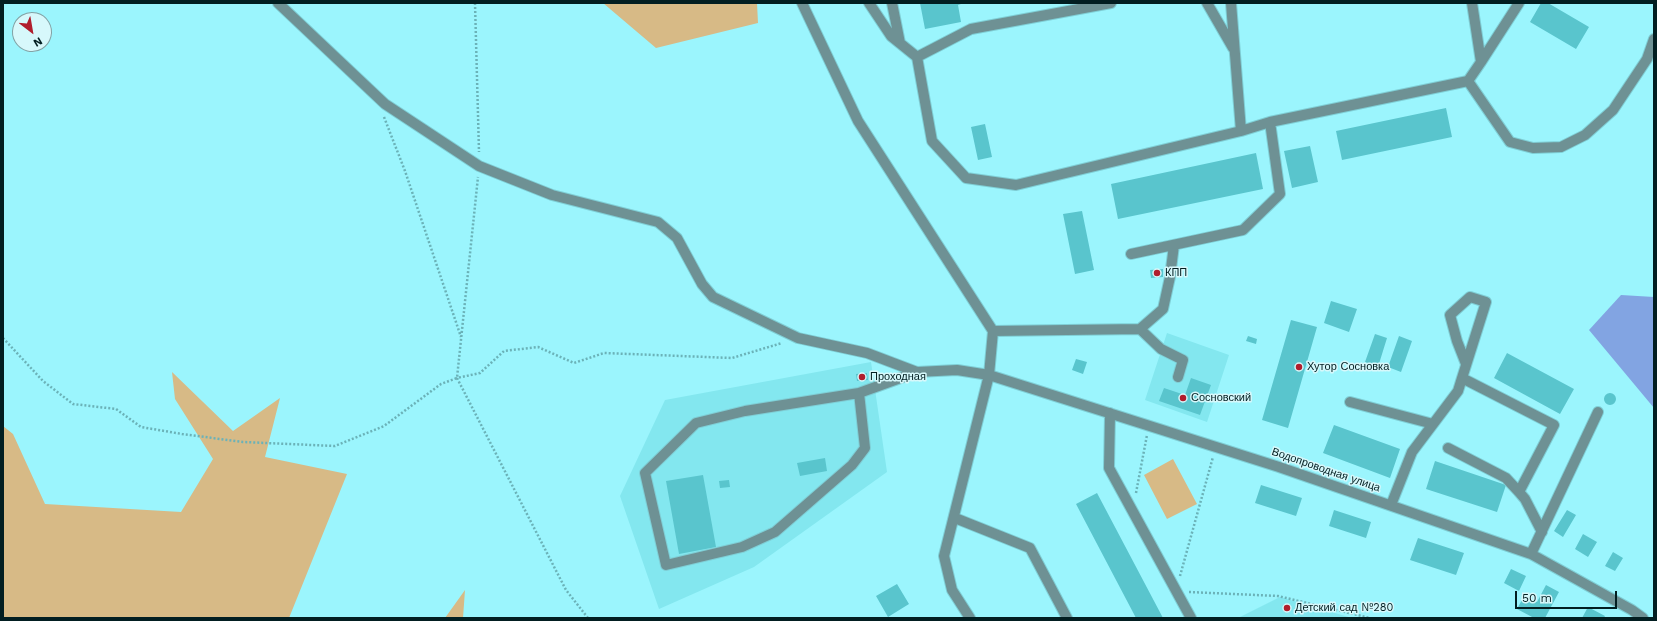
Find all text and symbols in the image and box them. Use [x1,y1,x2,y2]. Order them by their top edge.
north arrow [12,12,52,52]
text: N [31,34,45,50]
place label: КПП [1165,266,1187,280]
marker: КПП [1152,268,1162,278]
place label: Хутор Сосновка [1307,360,1389,374]
marker: Хутор Сосновка [1294,362,1304,372]
place label: Проходная [870,370,926,384]
marker: Проходная [857,372,867,382]
place label: Сосновский [1191,391,1251,405]
marker: Сосновский [1178,393,1188,403]
street label: Водопроводная улица [1270,445,1382,495]
scale bar [1517,583,1619,609]
text: 50 m [1522,591,1552,605]
place label: Детский сад №280 [1295,601,1393,615]
marker: Детский сад №280 [1282,603,1292,613]

